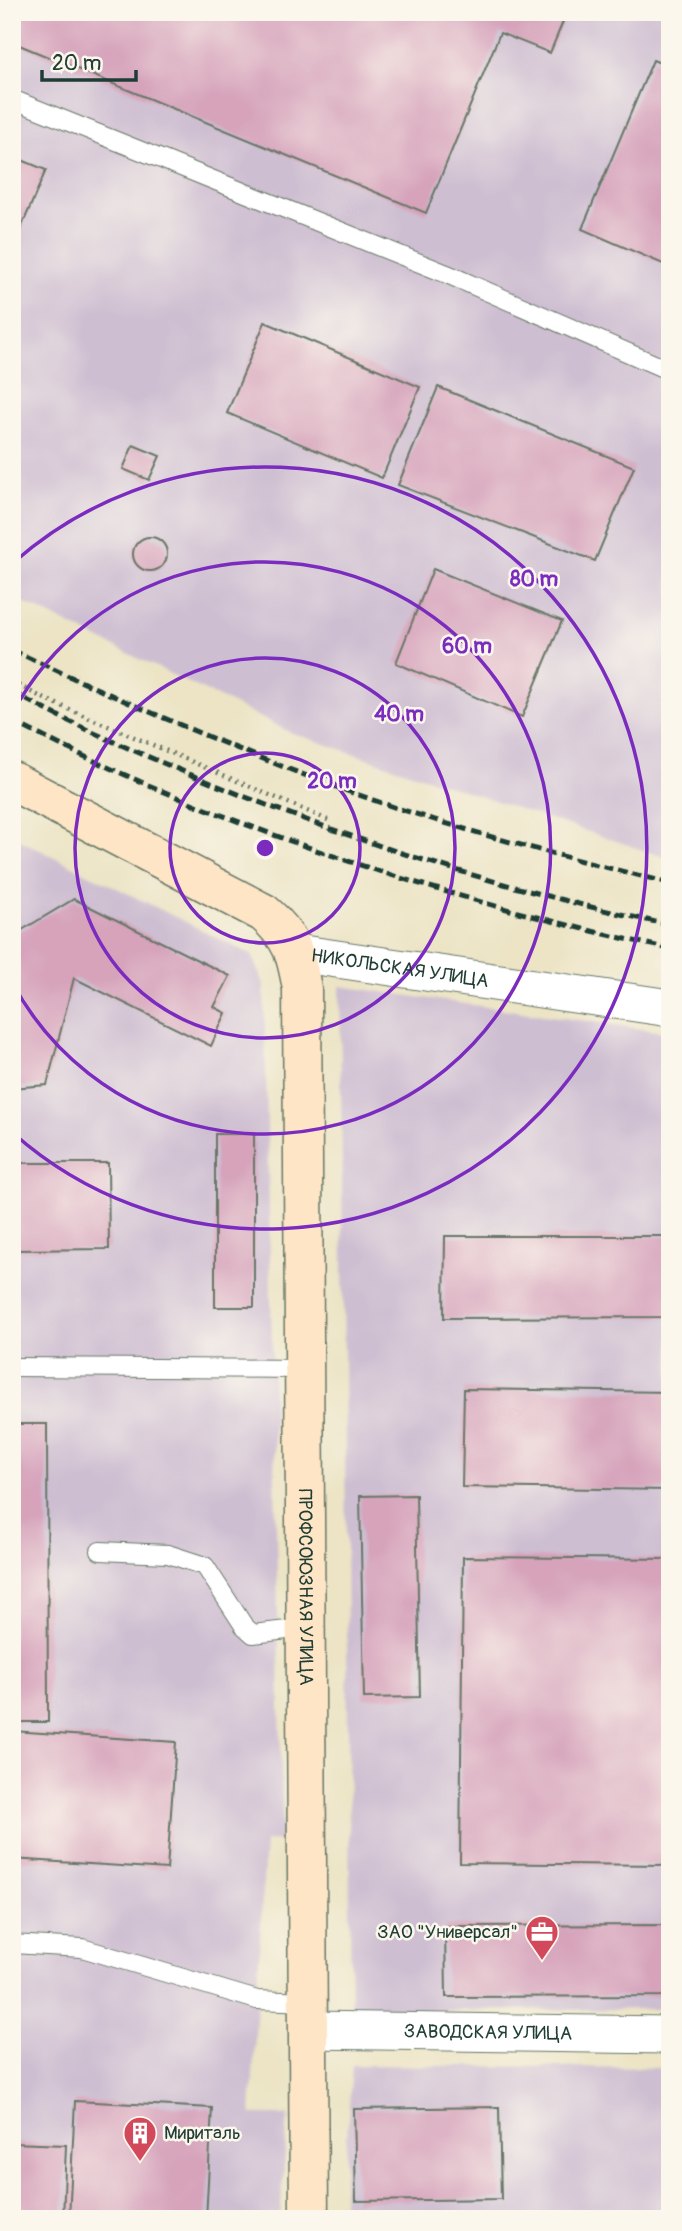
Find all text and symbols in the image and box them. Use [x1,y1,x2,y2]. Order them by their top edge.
scale bar [42,38,136,82]
text: 20 m [52,50,101,77]
text: 80 m [510,566,558,593]
text: 60 m [442,633,492,660]
text: 40 m [374,701,424,728]
text: 20 m [307,768,357,795]
centre of rings [253,836,277,860]
street label: НИКОЛЬСКАЯ УЛИЦА [309,943,490,993]
street label: ПРОФСОЮЗНАЯ УЛИЦА [293,1489,318,1686]
office icon: ЗАО "Универсал" [523,1913,561,1962]
place label: ЗАО "Универсал" [377,1920,518,1944]
street label: ЗАВОДСКАЯ УЛИЦА [404,2019,572,2046]
building icon: Мириталь [121,2114,159,2163]
place label: Мириталь [164,2121,241,2145]

